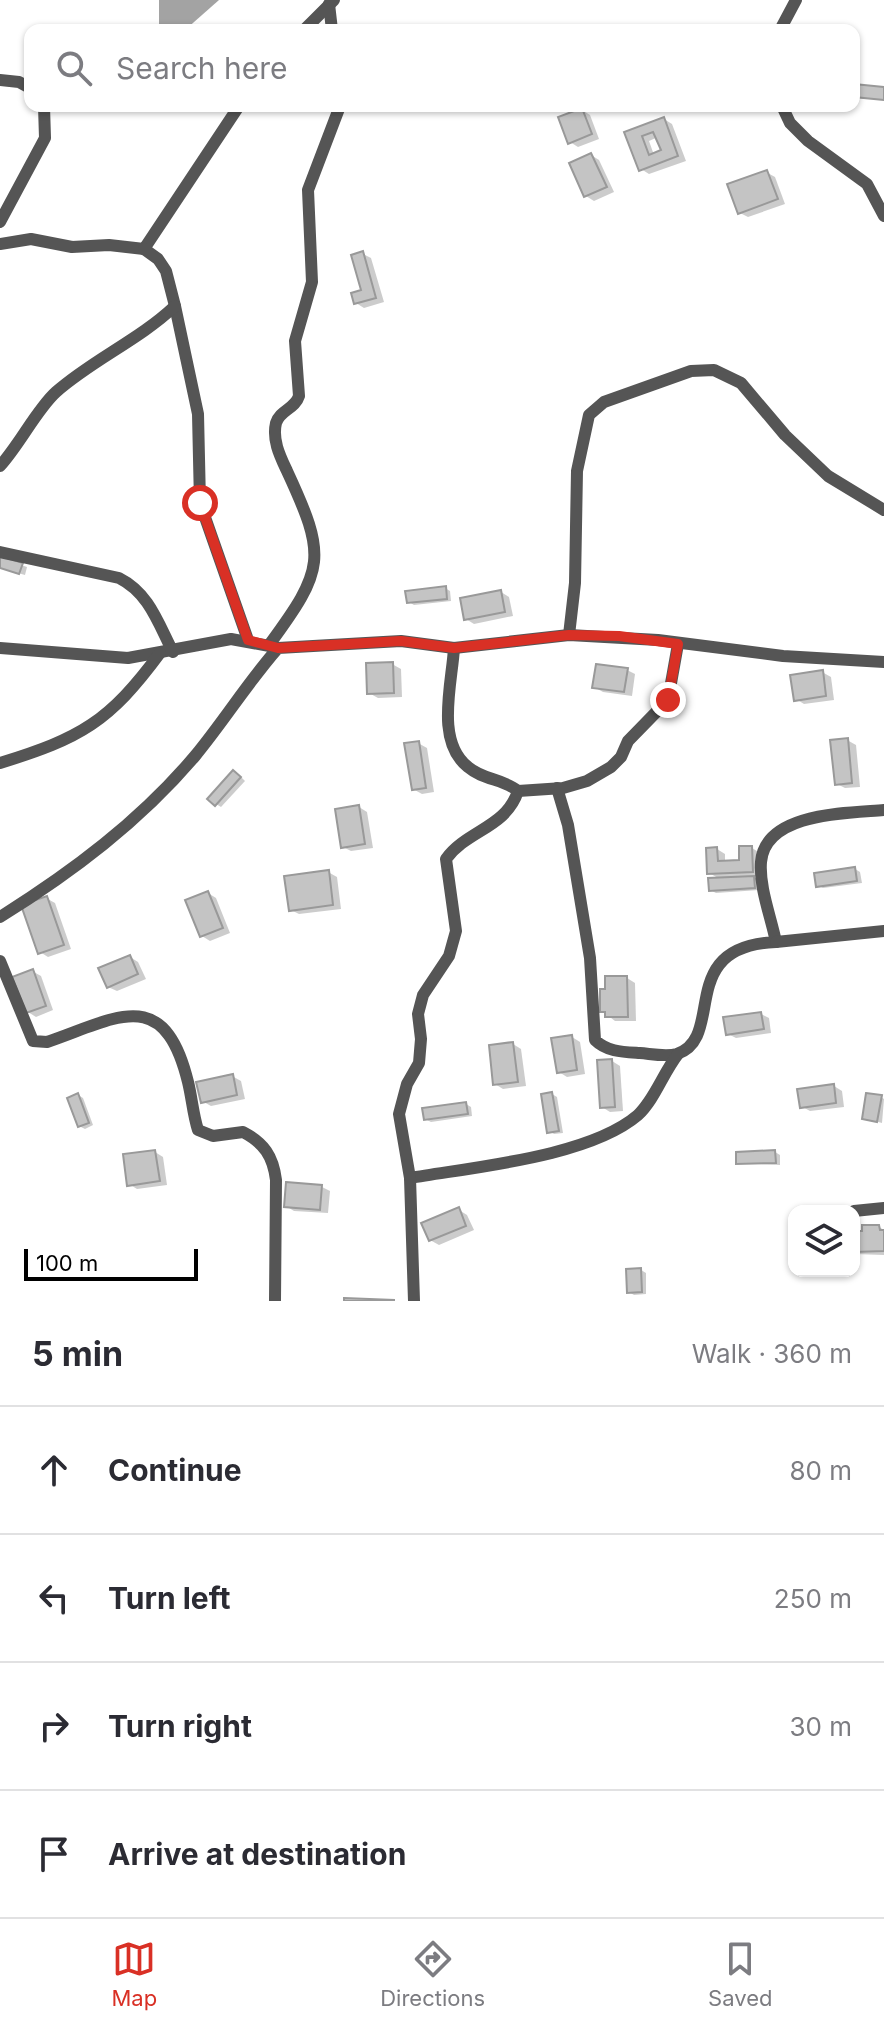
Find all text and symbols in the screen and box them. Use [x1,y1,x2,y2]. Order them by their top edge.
search box [24,24,860,112]
icon: search [52,46,96,90]
text: Search here [116,50,288,86]
route start [182,485,218,521]
route end [650,682,686,718]
map controls [788,1205,860,1277]
button: layers [788,1205,860,1277]
scale bar [24,1245,198,1281]
text: 100 m [36,1250,98,1276]
text: 5 min [32,1333,123,1374]
text: Walk · 360 m [692,1338,852,1369]
icon: ahead [32,1448,76,1492]
text: Continue [108,1452,242,1488]
text: 80 m [789,1455,852,1486]
icon: left [32,1576,76,1620]
text: Turn left [108,1580,230,1616]
text: 250 m [774,1583,852,1614]
icon: right [32,1704,76,1748]
text: Turn right [108,1708,252,1744]
text: 30 m [789,1711,852,1742]
icon: arrive [32,1832,76,1876]
text: Arrive at destination [108,1836,406,1872]
tab: Map [112,1937,157,2011]
tab: Directions [380,1937,485,2011]
tab: Saved [708,1937,772,2011]

